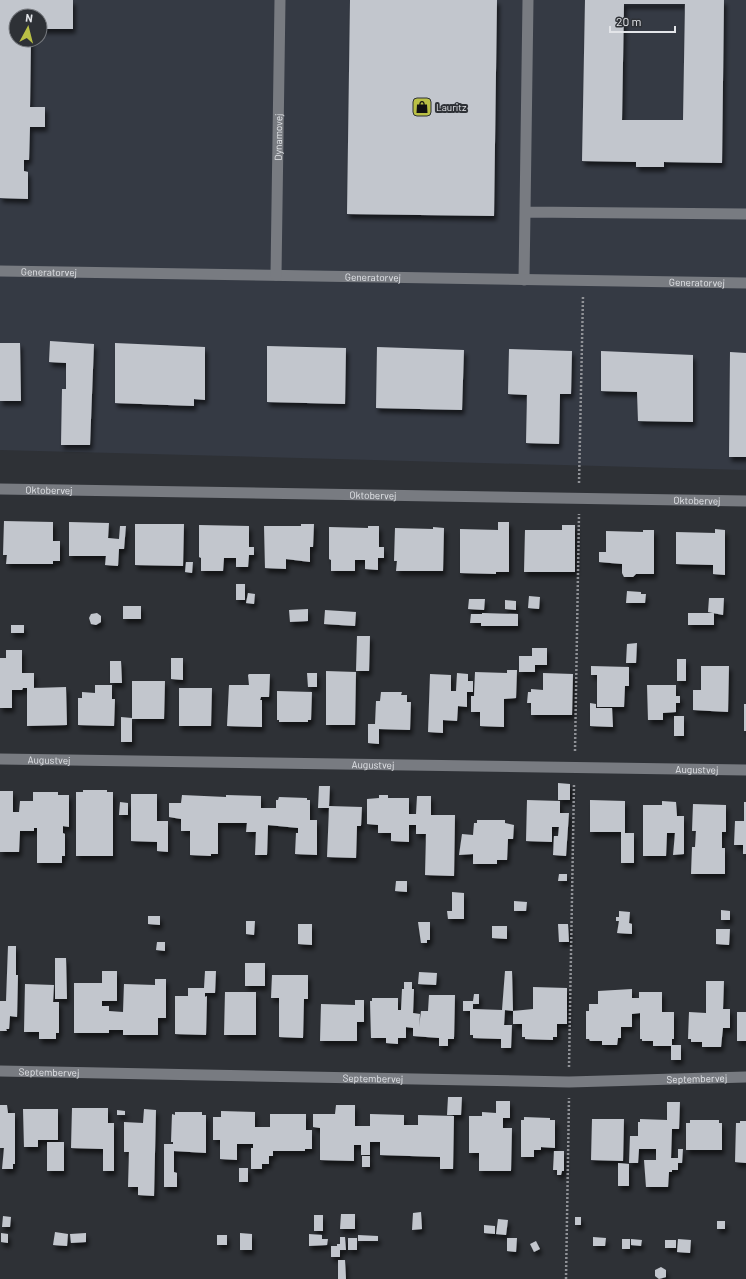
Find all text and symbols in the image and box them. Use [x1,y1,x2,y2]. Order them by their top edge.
north arrow [8,8,48,48]
scale bar [610,8,675,34]
text: N [25,11,34,24]
text: 20 m [616,14,642,28]
shop icon: Lauritz [411,96,433,118]
place label: Lauritz [436,101,467,113]
street label: Dynamovej [272,113,284,161]
street label: Generatorvej [21,265,77,278]
street label: Generatorvej [345,271,401,283]
street label: Generatorvej [669,276,725,289]
street label: Oktobervej [25,483,73,496]
street label: Oktobervej [349,489,397,501]
street label: Oktobervej [673,494,721,507]
street label: Augustvej [27,753,71,766]
street label: Augustvej [351,758,395,771]
street label: Augustvej [675,763,719,776]
street label: Septembervej [18,1065,80,1079]
street label: Septembervej [342,1072,403,1085]
street label: Septembervej [666,1072,727,1085]

